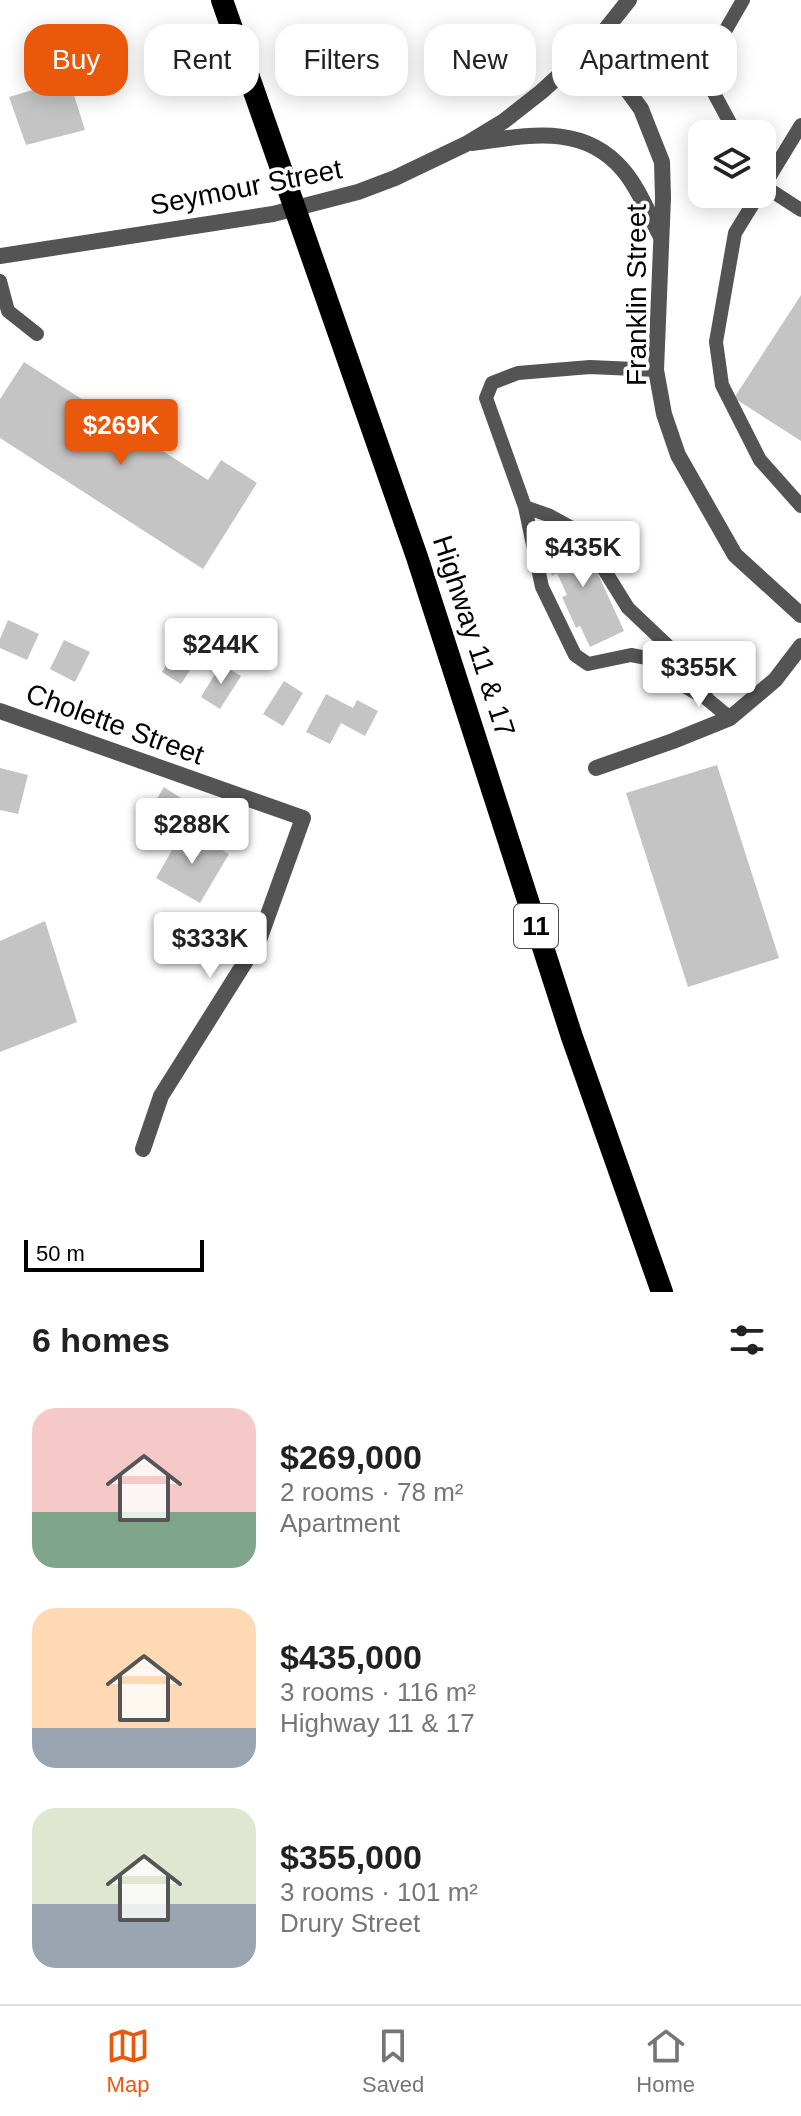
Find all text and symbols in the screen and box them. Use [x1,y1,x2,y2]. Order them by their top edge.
chip: Buy [24,24,128,96]
chip: Rent [144,24,259,96]
chip: Filters [275,24,408,96]
chip: New [424,24,536,96]
chip: Apartment [552,24,737,96]
map controls [688,120,776,208]
button: layers [688,120,776,208]
street label: Seymour Street [148,153,345,221]
street label: Franklin Street [621,204,652,386]
pin: $269K [65,399,177,467]
text: $269K [83,410,159,440]
pin: $435K [527,521,639,589]
street label: Highway 11 & 17 [427,532,521,740]
text: $435K [545,532,621,562]
pin: $244K [165,618,277,686]
text: $244K [183,629,259,659]
pin: $355K [643,641,755,709]
text: $355K [661,652,737,682]
street label: Cholette Street [22,677,208,771]
pin: $288K [136,798,248,866]
text: $288K [154,809,230,839]
road number: 11 [514,904,558,948]
pin: $333K [154,912,266,980]
text: $333K [172,923,248,953]
scale bar [24,1236,204,1272]
text: 50 m [36,1241,85,1266]
icon: filters [725,1318,769,1362]
text: 6 homes [32,1321,170,1359]
text: $269,000 [280,1438,422,1476]
icon: home [96,1440,192,1536]
text: 2 rooms · 78 m² [280,1477,464,1507]
text: Apartment [280,1508,400,1538]
text: $435,000 [280,1638,422,1676]
icon: home [96,1640,192,1736]
text: 3 rooms · 116 m² [280,1677,476,1707]
text: Highway 11 & 17 [280,1708,475,1738]
text: $355,000 [280,1838,422,1876]
icon: home [96,1840,192,1936]
text: 3 rooms · 101 m² [280,1877,478,1907]
text: Drury Street [280,1908,420,1938]
tab: Map [106,2024,150,2098]
tab: Saved [362,2024,424,2098]
tab: Home [636,2024,695,2098]

